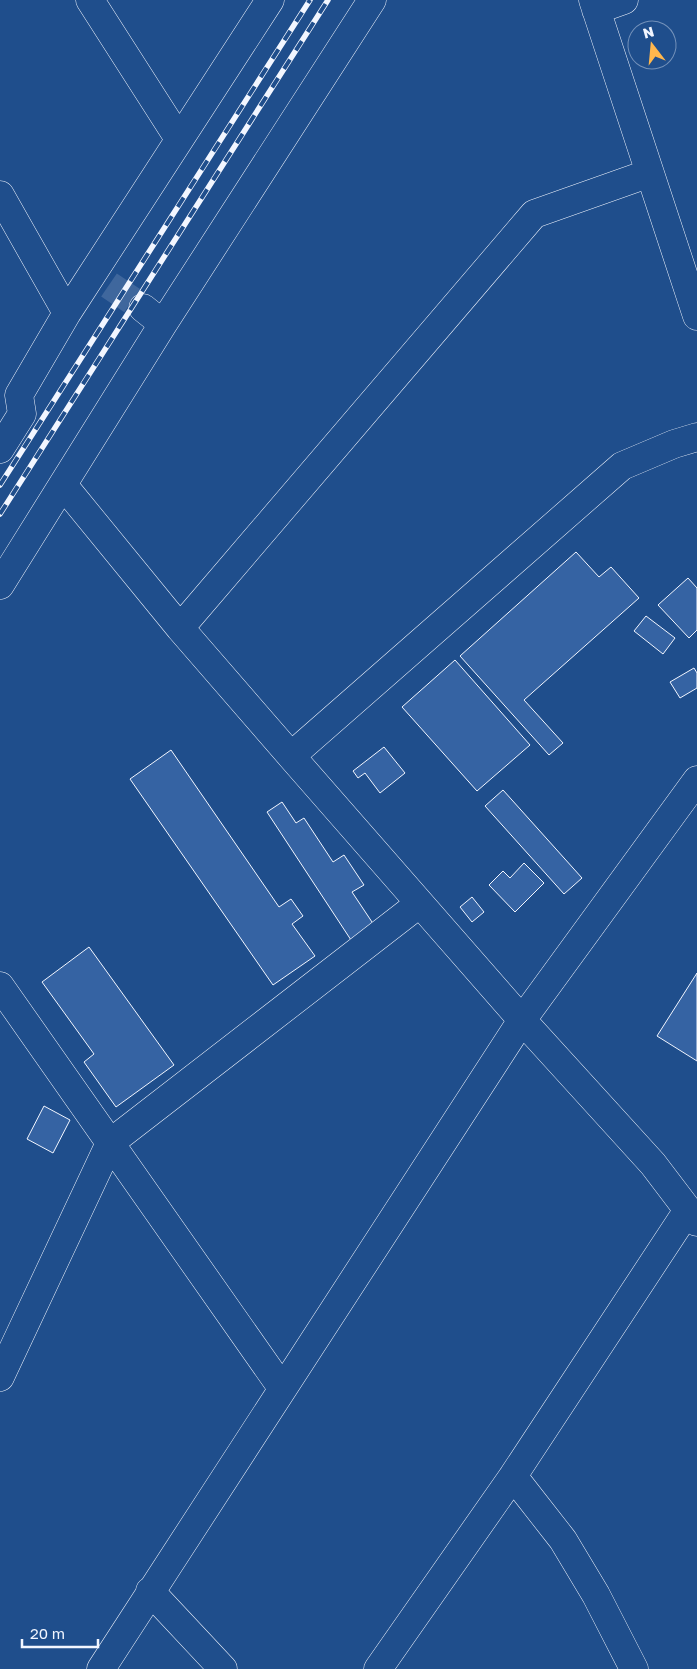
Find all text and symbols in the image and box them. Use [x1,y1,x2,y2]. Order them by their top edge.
north arrow [627,20,677,70]
text: N [641,22,656,42]
scale bar [22,1616,99,1648]
text: 20 m [30,1624,65,1642]

